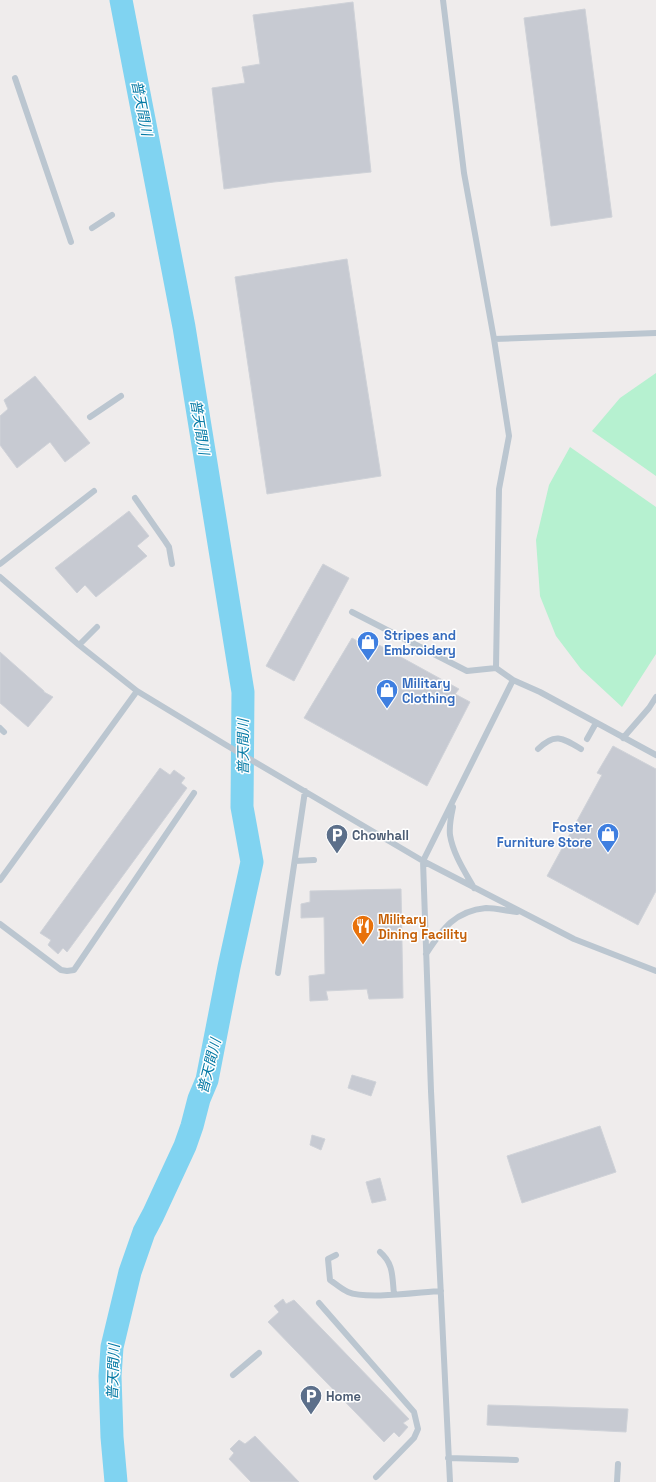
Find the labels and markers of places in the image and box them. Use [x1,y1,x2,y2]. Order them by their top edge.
place label: Stripes and Embroidery [384,627,456,659]
shop icon: Stripes and Embroidery [355,629,381,662]
place label: Military Clothing [402,675,455,707]
shop icon: Military Clothing [374,677,400,710]
place label: Foster Furniture Store [497,819,592,851]
shop icon: Foster Furniture Store [595,821,621,854]
parking icon: Chowhall [324,822,350,855]
place label: Chowhall [352,827,409,844]
place label: Military Dining Facility [378,911,467,943]
restaurant icon: Military Dining Facility [350,913,376,946]
parking icon: Home [298,1383,324,1416]
place label: Home [326,1388,361,1405]

